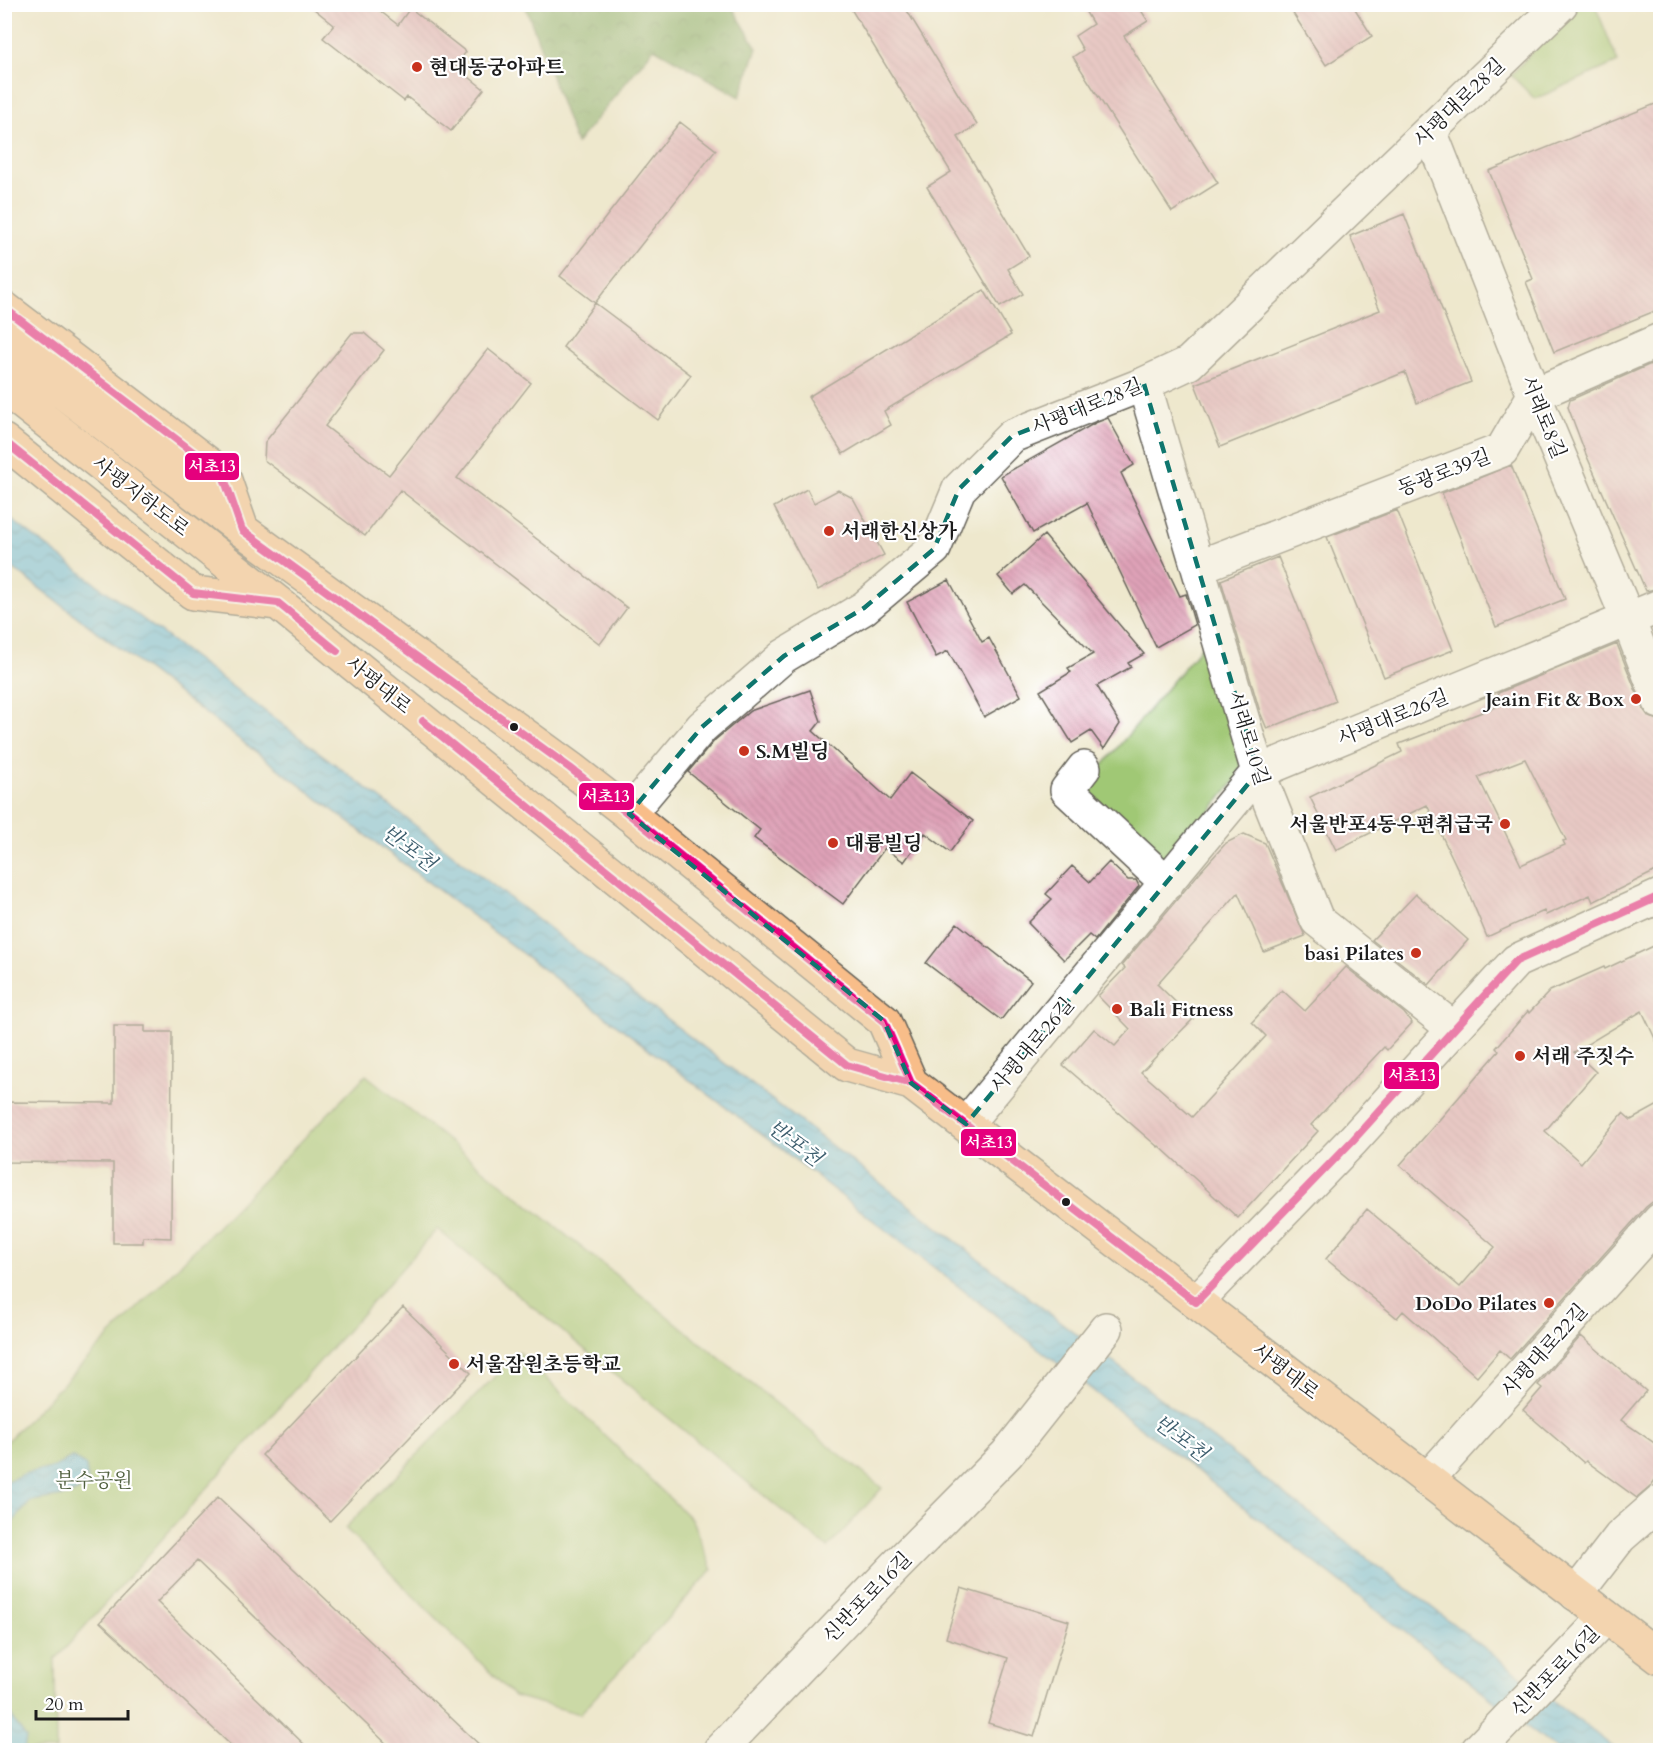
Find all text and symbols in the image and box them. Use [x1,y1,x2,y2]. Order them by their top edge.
street label: 사평대로28길 [1408,52,1511,153]
place label: 현대동궁아파트 [429,54,564,81]
marker: 현대동궁아파트 [410,60,424,74]
street label: 사평대로28길 [1028,372,1147,441]
street label: 서래로8길 [1515,372,1572,463]
street label: 동광로39길 [1394,442,1495,503]
street label: 사평지하도로 [87,450,195,543]
line badge: 서초13 [184,452,240,481]
text: 서초13 [188,456,236,478]
place label: 서래한신상가 [841,518,958,545]
marker: 서래한신상가 [822,524,836,538]
street label: 사평대로 [340,651,417,720]
street label: 사평대로26길 [1334,683,1453,752]
place label: Jeain Fit & Box [1482,686,1624,713]
street label: 서래로10길 [1221,687,1276,789]
marker: Jeain Fit & Box [1629,692,1643,706]
unlabelled marker [508,721,520,733]
place label: S.M빌딩 [756,738,829,765]
marker: S.M빌딩 [737,744,751,758]
line badge: 서초13 [578,782,635,811]
text: 서초13 [582,786,630,808]
place label: 서울반포4동우편취급국 [1290,811,1493,838]
marker: 서울반포4동우편취급국 [1498,817,1512,831]
water label: 반포천 [376,819,443,879]
place label: 대륭빌딩 [845,830,922,857]
marker: 대륭빌딩 [826,836,840,850]
place label: basi Pilates [1304,940,1404,967]
marker: basi Pilates [1409,946,1423,960]
street label: 사평대로26길 [984,992,1080,1099]
place label: Bali Fitness [1129,996,1233,1023]
marker: Bali Fitness [1110,1002,1124,1016]
place label: 서래 주짓수 [1532,1043,1634,1070]
marker: 서래 주짓수 [1513,1049,1527,1063]
line badge: 서초13 [1383,1061,1440,1090]
text: 서초13 [1388,1065,1436,1087]
water label: 반포천 [762,1114,829,1174]
line badge: 서초13 [960,1128,1017,1157]
text: 서초13 [965,1132,1013,1154]
unlabelled marker [1060,1196,1072,1208]
place label: DoDo Pilates [1415,1290,1537,1317]
marker: DoDo Pilates [1542,1296,1556,1310]
street label: 사평대로22길 [1495,1298,1594,1403]
street label: 사평대로 [1247,1337,1324,1406]
place label: 서울잠원초등학교 [466,1351,621,1378]
marker: 서울잠원초등학교 [447,1357,461,1371]
water label: 반포천 [1148,1409,1215,1469]
park label: 분수공원 [55,1467,133,1494]
street label: 신반포로16길 [817,1546,918,1649]
street label: 신반포로16길 [1505,1620,1606,1723]
scale bar [36,1683,128,1721]
text: 20 m [45,1692,84,1717]

